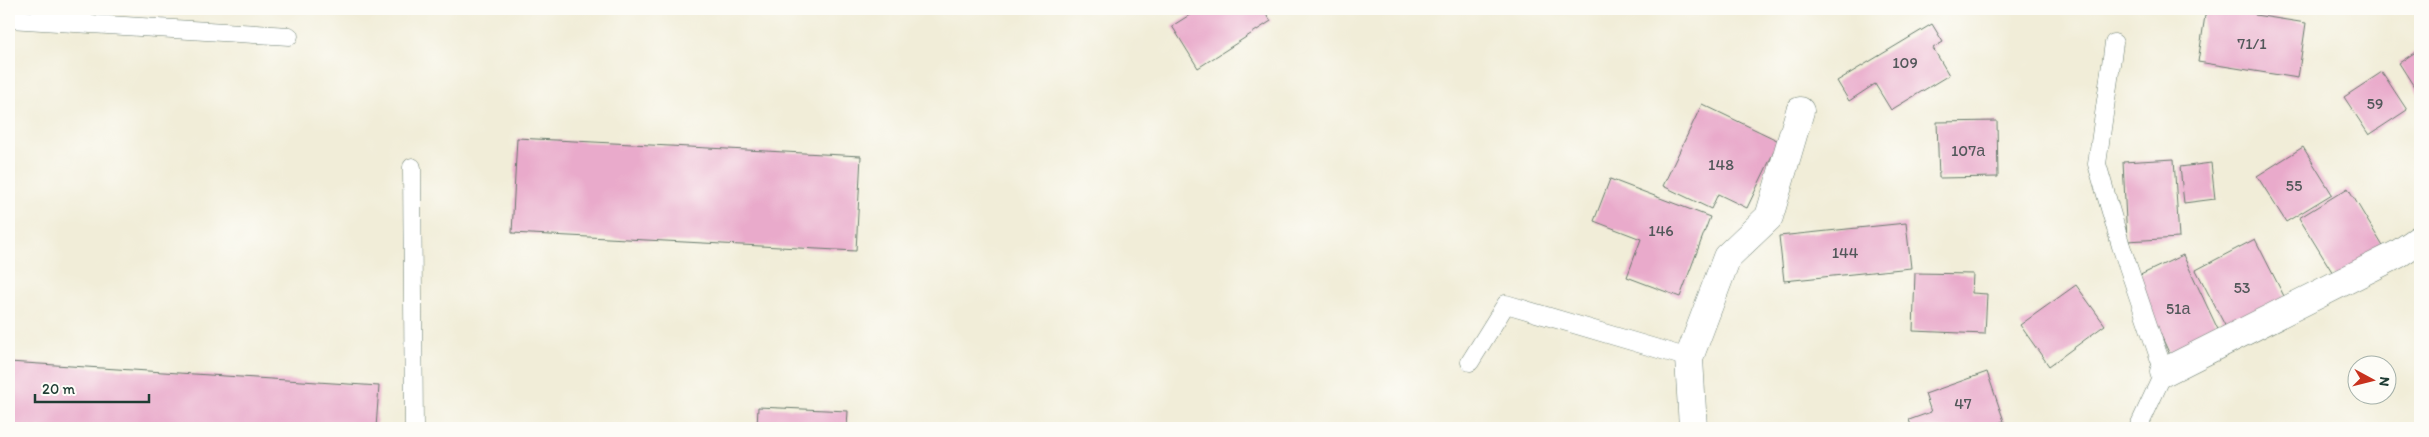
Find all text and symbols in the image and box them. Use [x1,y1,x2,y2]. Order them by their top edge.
house number: 71/1 [2237,34,2267,53]
house number: 109 [1892,53,1918,72]
house number: 59 [2367,94,2383,113]
house number: 107а [1951,141,1985,160]
house number: 148 [1708,155,1734,174]
house number: 55 [2286,176,2302,195]
house number: 146 [1648,221,1674,240]
house number: 144 [1832,243,1859,262]
house number: 53 [2233,278,2251,297]
house number: 51а [2166,299,2190,318]
north arrow [2346,354,2396,404]
scale bar [35,372,149,404]
text: N [2375,376,2393,387]
text: 20 m [42,380,76,398]
house number: 47 [1954,394,1972,413]

